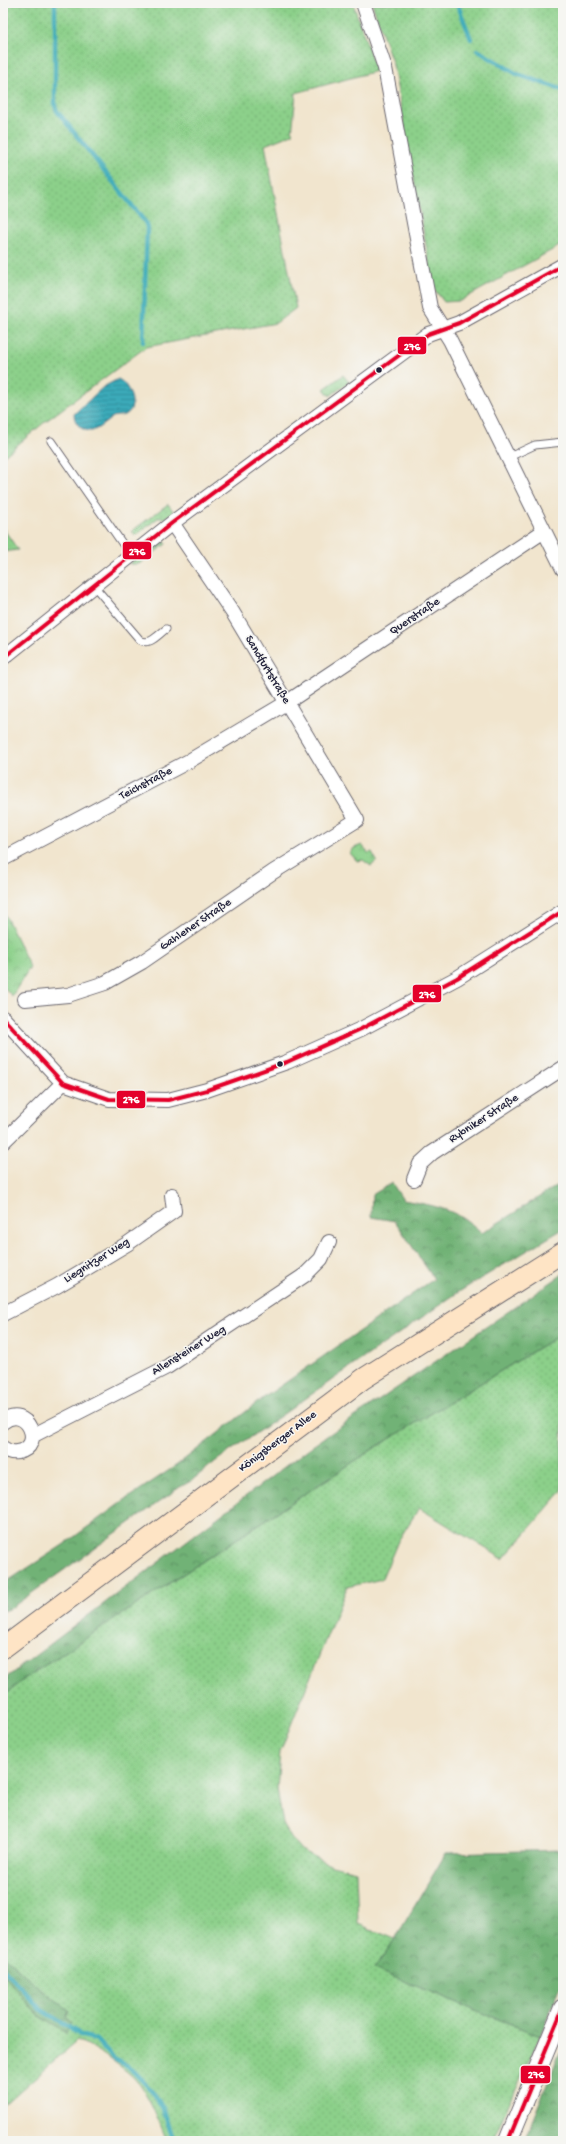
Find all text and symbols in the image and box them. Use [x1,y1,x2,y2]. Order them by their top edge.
line badge: 276 [397,336,427,355]
text: 276 [404,342,421,354]
unlabelled marker [374,365,384,375]
line badge: 276 [122,541,152,560]
text: 276 [129,547,146,559]
street label: Querstraße [387,595,444,639]
street label: Sandfurtstraße [241,633,293,707]
street label: Teichstraße [116,764,175,804]
street label: Gahlener Straße [158,895,235,954]
line badge: 276 [412,984,442,1003]
text: 276 [419,990,436,1002]
unlabelled marker [275,1059,285,1069]
line badge: 276 [116,1090,146,1109]
street label: Rybniker Straße [447,1091,522,1147]
text: 276 [123,1095,140,1107]
street label: Liegnitzer Weg [61,1235,133,1287]
street label: Allensteiner Weg [149,1323,229,1379]
street label: Königsberger Allee [236,1408,320,1476]
line badge: 276 [520,2065,551,2084]
text: 276 [528,2070,545,2082]

